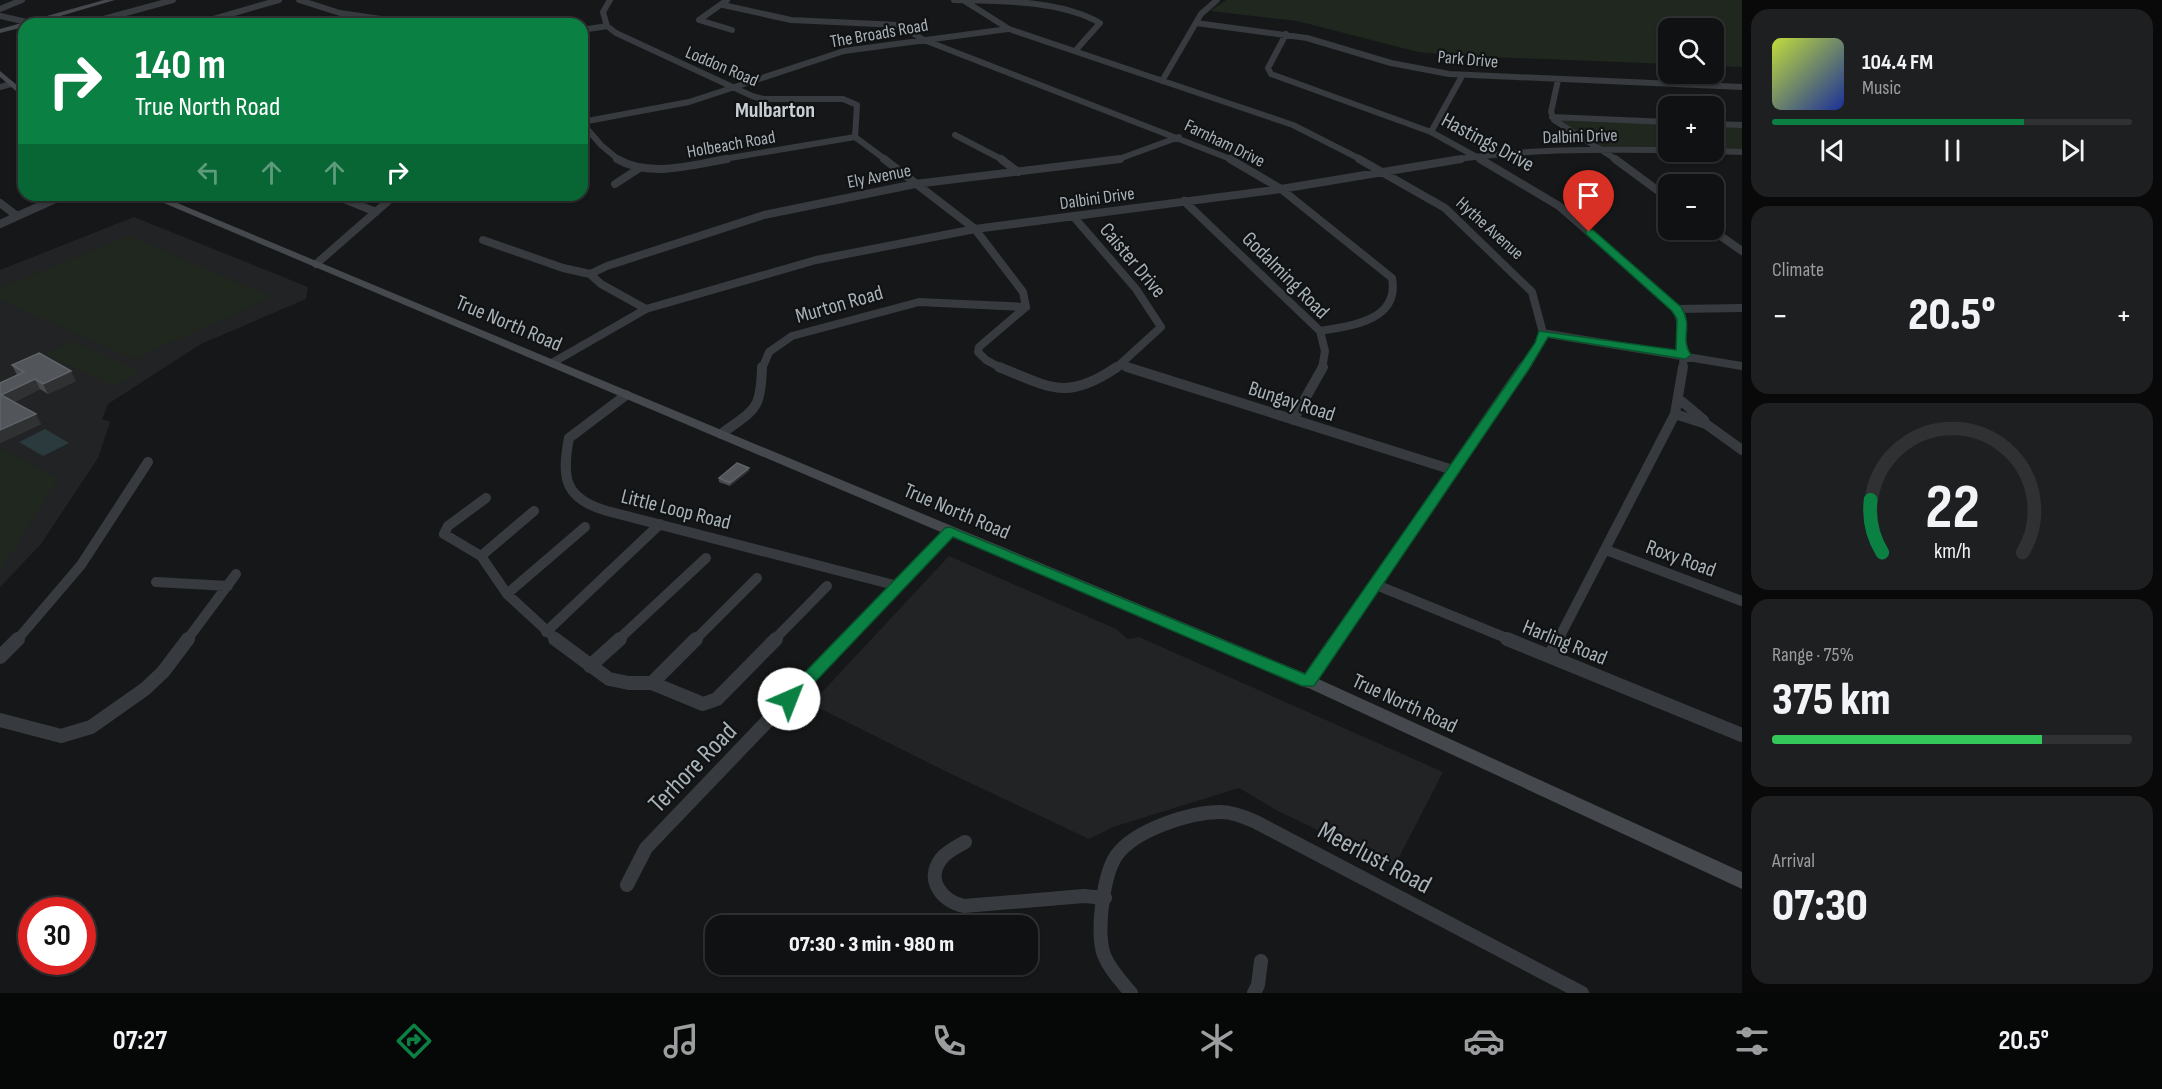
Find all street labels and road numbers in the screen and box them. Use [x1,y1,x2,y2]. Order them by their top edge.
street label: The Broads Road [828,15,930,52]
street label: Loddon Road [682,42,761,91]
street label: Park Drive [1437,46,1499,73]
street label: Hastings Drive [1437,108,1538,177]
street label: Farnham Drive [1181,115,1268,172]
street label: Dalbini Drive [1542,125,1618,148]
street label: Holbeach Road [685,126,777,163]
street label: Ely Avenue [845,160,913,193]
street label: Dalbini Drive [1058,183,1136,214]
street label: Hythe Avenue [1452,193,1528,264]
street label: Caister Drive [1094,218,1171,303]
street label: Godalming Road [1237,227,1334,324]
street label: Murton Road [793,280,886,329]
street label: True North Road [452,290,566,357]
street label: Bungay Road [1245,376,1338,427]
street label: True North Road [900,478,1014,545]
street label: Little Loop Road [618,484,733,535]
street label: Roxy Road [1643,534,1719,583]
street label: Harling Road [1519,614,1611,671]
street label: True North Road [1348,668,1461,739]
street label: Terhore Road [642,716,744,820]
street label: Meerlust Road [1312,815,1436,901]

